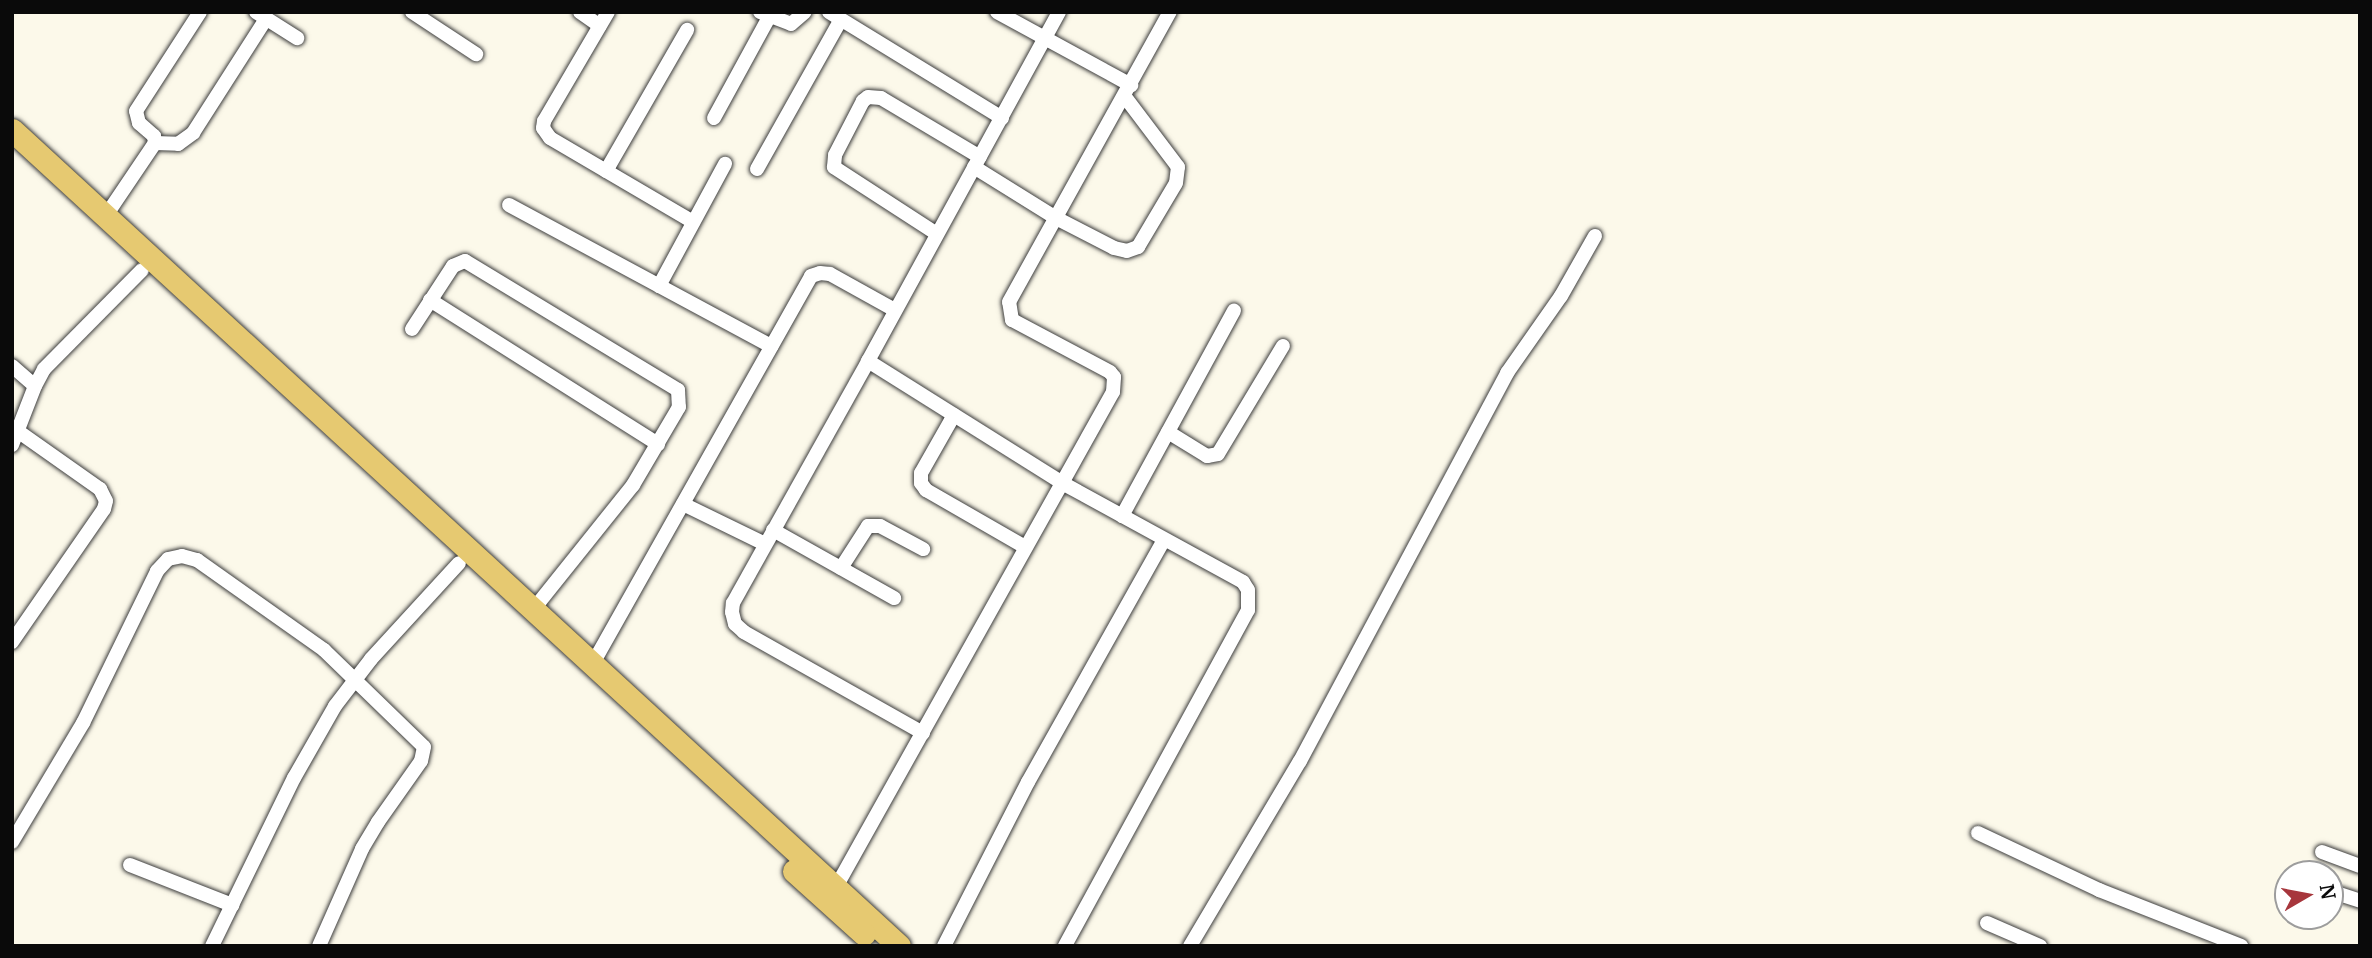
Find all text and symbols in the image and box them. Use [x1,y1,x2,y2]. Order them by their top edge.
north arrow [2274,860,2344,930]
text: N [2315,882,2341,901]

